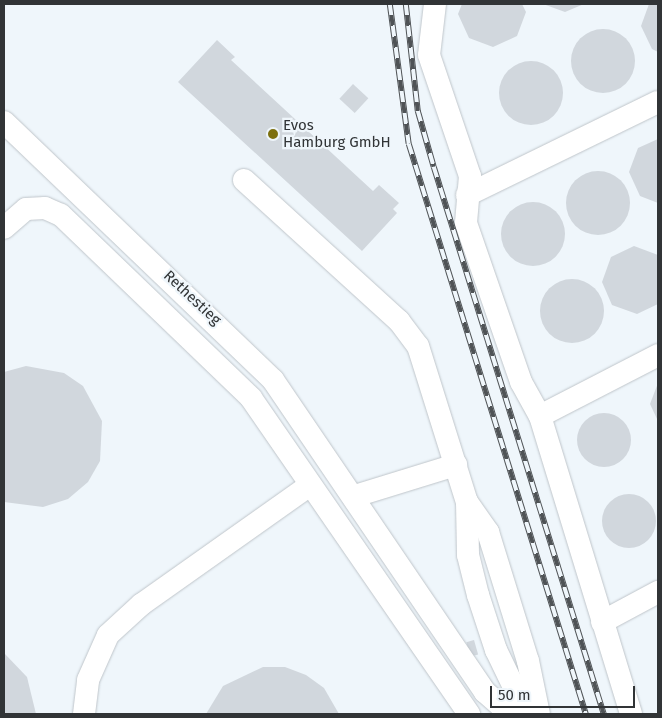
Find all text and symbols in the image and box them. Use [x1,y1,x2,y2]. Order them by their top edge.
place label: Evos Hamburg GmbH [283,116,391,151]
marker: Evos Hamburg GmbH [267,128,279,140]
street label: Rethestieg [160,267,224,329]
scale bar [492,676,637,708]
text: 50 m [498,686,531,704]

